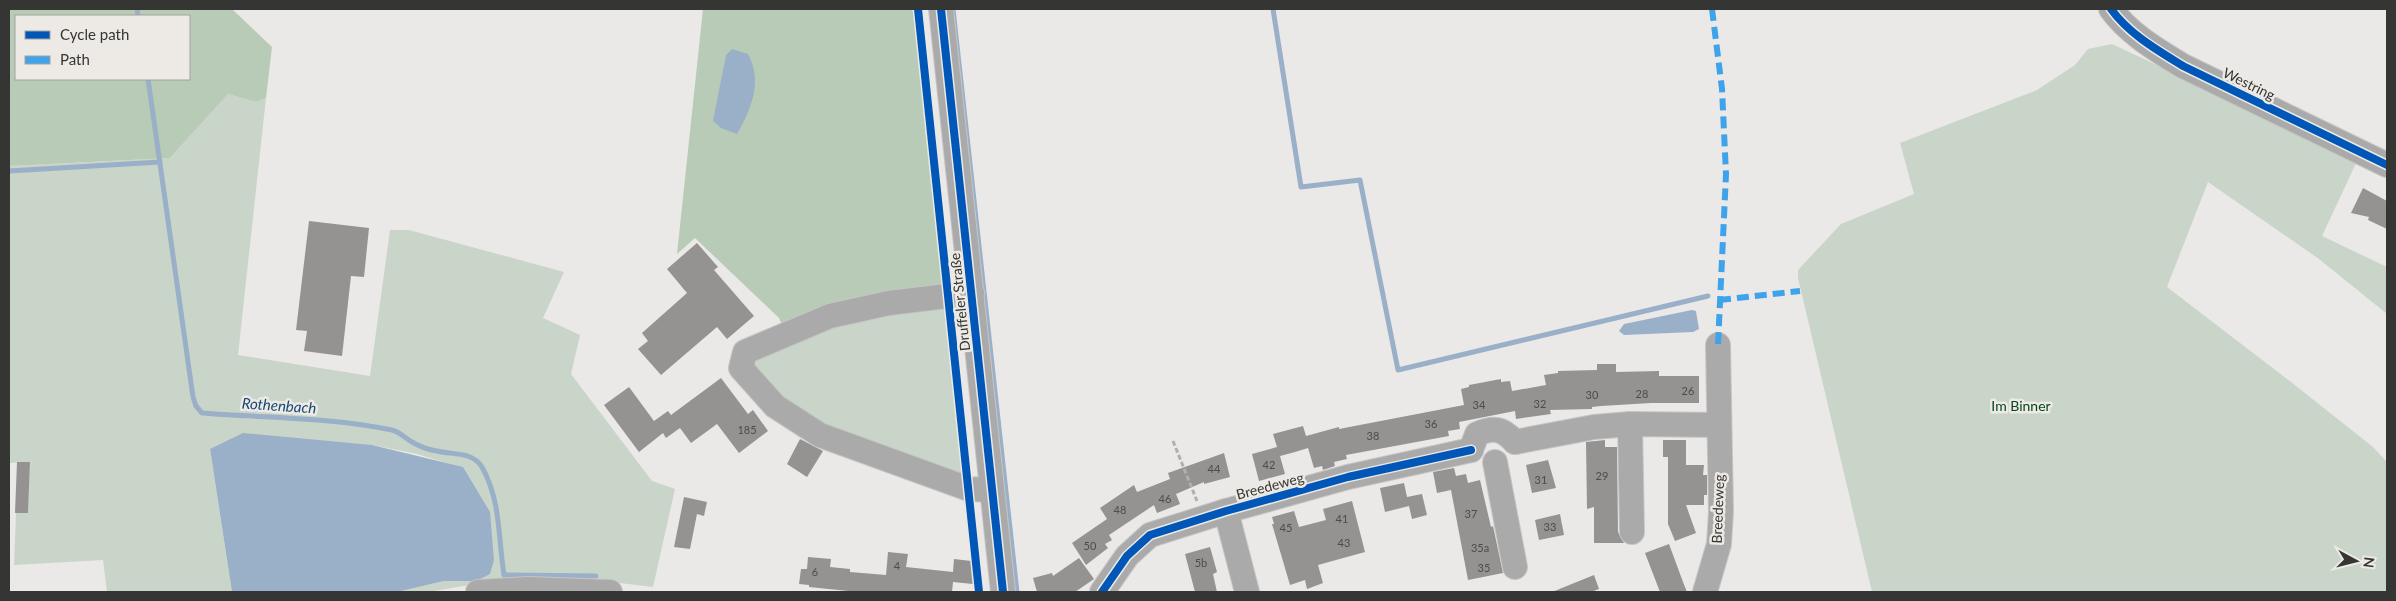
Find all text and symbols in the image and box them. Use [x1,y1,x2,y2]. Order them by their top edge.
legend [15,15,190,80]
text: Cycle path [60,25,129,43]
text: Path [60,50,90,68]
street label: Westring [2220,64,2278,103]
street label: Druffeler Straße [946,252,973,352]
house number: 26 [1682,384,1694,397]
house number: 28 [1636,387,1648,400]
house number: 30 [1586,388,1599,401]
water label: Rothenbach [241,393,317,417]
house number: 32 [1534,397,1546,410]
park label: Im Binner [1991,397,2051,414]
house number: 34 [1473,398,1486,411]
house number: 36 [1425,417,1437,430]
house number: 185 [737,423,757,436]
house number: 38 [1367,429,1379,442]
house number: 42 [1263,458,1275,471]
house number: 44 [1208,462,1221,475]
street label: Breedeweg [1234,468,1306,503]
house number: 29 [1596,469,1608,482]
house number: 31 [1535,473,1547,486]
street label: Breedeweg [1708,474,1727,544]
house number: 46 [1159,492,1171,505]
house number: 48 [1114,503,1126,516]
house number: 37 [1465,507,1477,520]
house number: 41 [1336,512,1348,525]
house number: 33 [1544,520,1556,533]
house number: 45 [1280,521,1292,534]
house number: 43 [1338,536,1350,549]
north arrow [2331,536,2381,586]
house number: 50 [1084,539,1097,552]
house number: 35a [1471,541,1489,554]
house number: 5b [1195,556,1207,569]
text: N [2360,556,2378,569]
house number: 4 [894,559,901,572]
house number: 35 [1478,561,1490,574]
house number: 6 [812,565,818,578]

